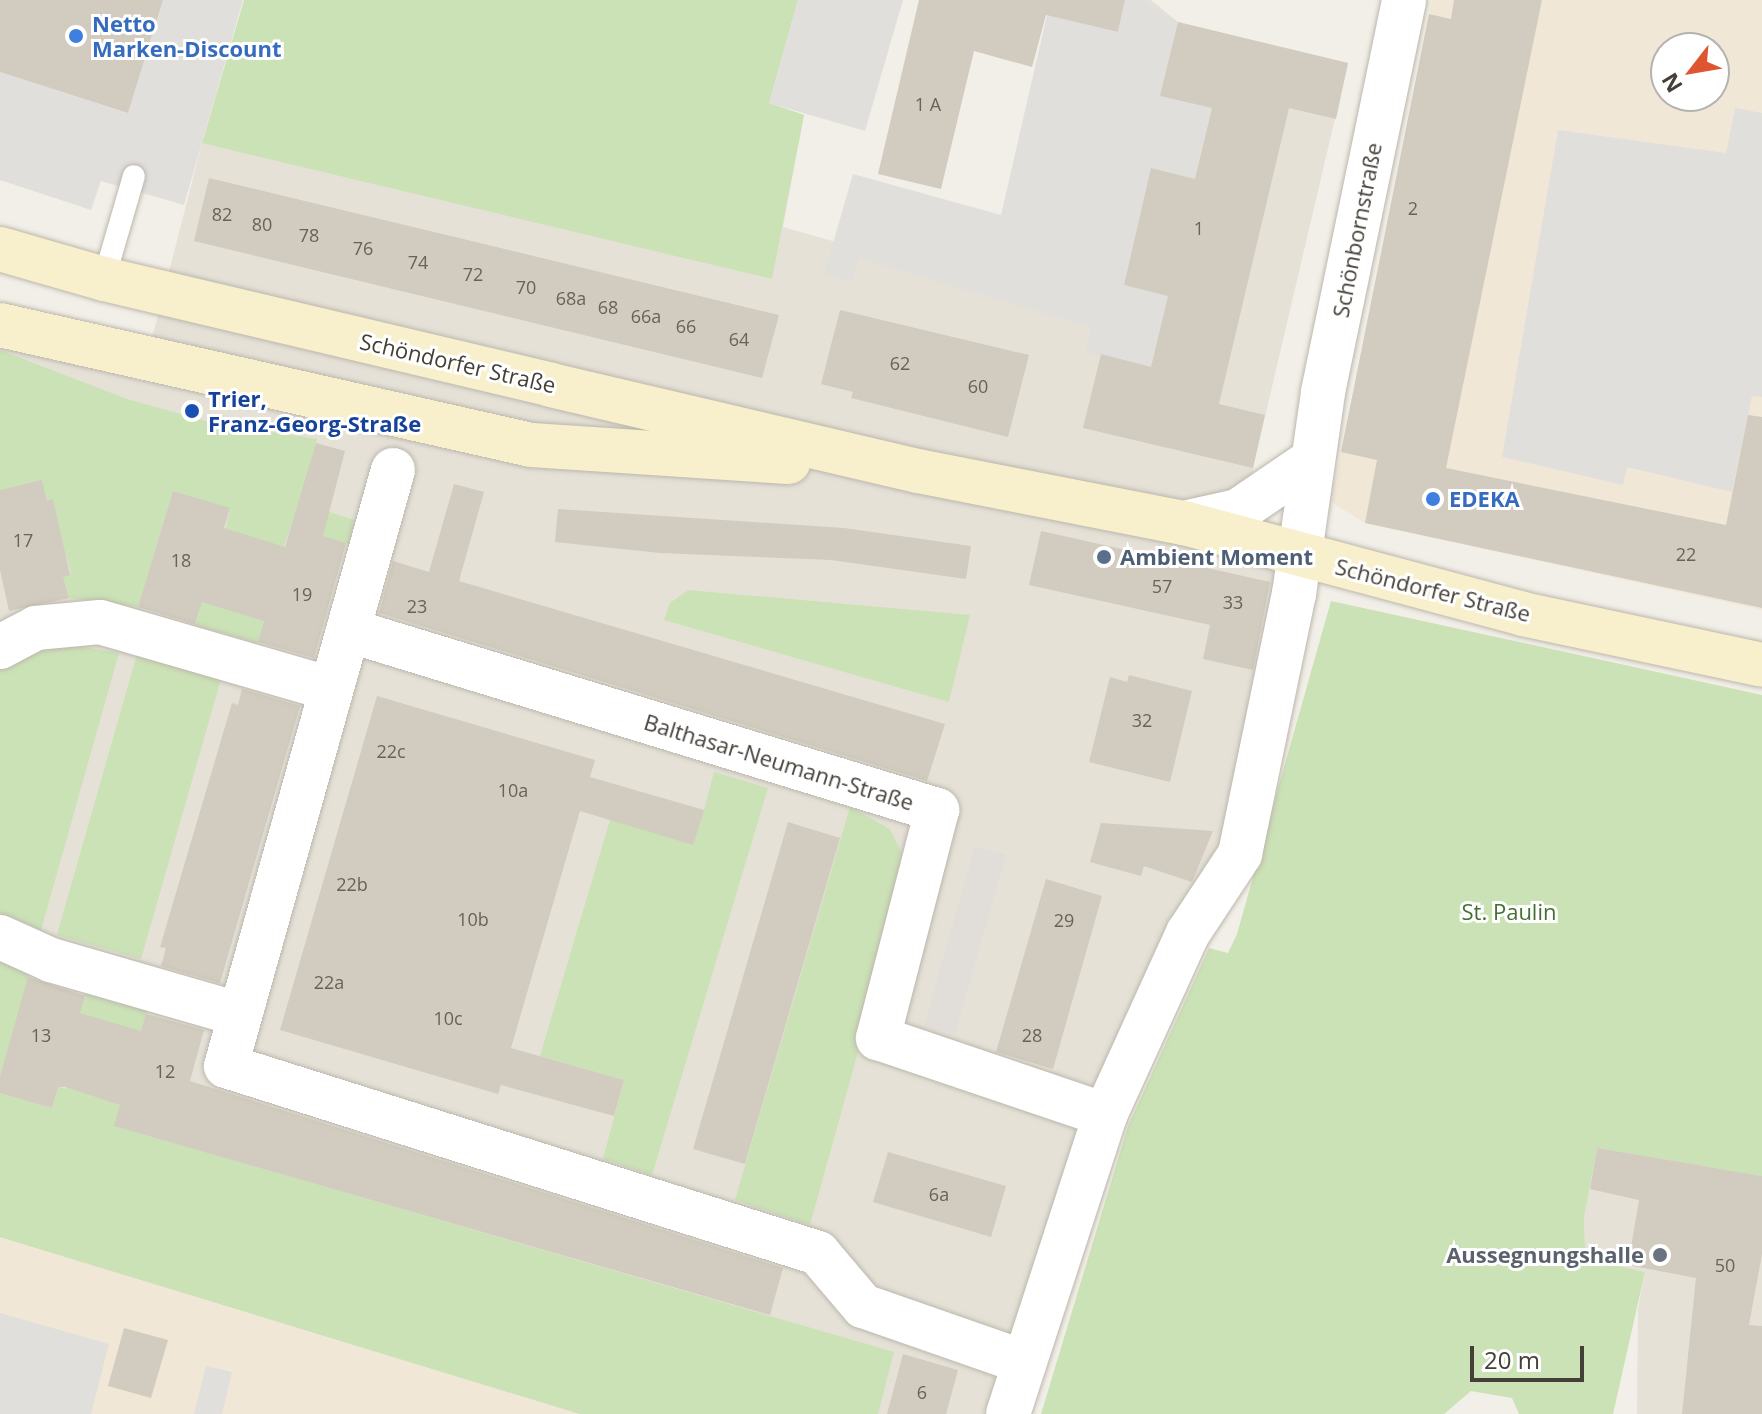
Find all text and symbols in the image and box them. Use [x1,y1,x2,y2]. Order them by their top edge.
place label: Netto Marken-Discount [92,10,282,62]
marker: Netto Marken-Discount [67,27,85,45]
north arrow [1650,32,1730,112]
text: N [1654,68,1689,99]
house number: 1 A [915,93,941,115]
street label: Schönbornstraße [1327,140,1387,320]
house number: 2 [1408,197,1418,219]
house number: 82 [212,203,232,225]
house number: 80 [252,213,272,235]
house number: 1 [1194,217,1204,239]
house number: 78 [299,224,319,246]
house number: 76 [353,237,373,259]
house number: 74 [408,251,428,273]
house number: 72 [463,263,483,285]
house number: 70 [516,276,536,298]
house number: 68a [556,287,586,309]
house number: 68 [598,296,618,318]
house number: 66a [631,305,661,327]
house number: 66 [676,315,696,337]
street label: Schöndorfer Straße [358,328,558,398]
house number: 64 [729,328,749,350]
house number: 62 [890,352,910,374]
house number: 60 [968,375,988,397]
place label: Trier, Franz-Georg-Straße [208,385,421,436]
marker: Trier, Franz-Georg-Straße [183,402,201,420]
place label: EDEKA [1449,486,1520,512]
marker: EDEKA [1424,490,1442,508]
house number: 17 [13,529,33,551]
house number: 22 [1676,543,1696,565]
place label: Ambient Moment [1120,544,1313,570]
marker: Ambient Moment [1095,548,1113,566]
house number: 18 [171,549,191,571]
street label: Schöndorfer Straße [1333,553,1533,627]
house number: 57 [1152,575,1172,597]
house number: 19 [292,583,312,605]
house number: 33 [1223,591,1243,613]
house number: 23 [407,595,427,617]
street label: Balthasar-Neumann-Straße [641,708,917,816]
house number: 32 [1132,709,1152,731]
house number: 22c [376,740,406,762]
house number: 10a [498,779,528,801]
house number: 22b [336,873,368,895]
park label: St. Paulin [1462,899,1556,925]
house number: 10b [457,908,489,930]
house number: 29 [1054,909,1074,931]
house number: 22a [314,971,344,993]
house number: 10c [433,1007,463,1029]
house number: 13 [31,1024,51,1046]
house number: 28 [1022,1024,1042,1046]
house number: 12 [155,1060,175,1082]
house number: 6a [929,1183,949,1205]
place label: Aussegnungshalle [1446,1242,1644,1268]
marker: Aussegnungshalle [1651,1246,1669,1264]
house number: 50 [1715,1254,1735,1276]
scale bar [1474,1330,1588,1380]
text: 20 m [1484,1343,1540,1376]
house number: 6 [917,1381,927,1403]

